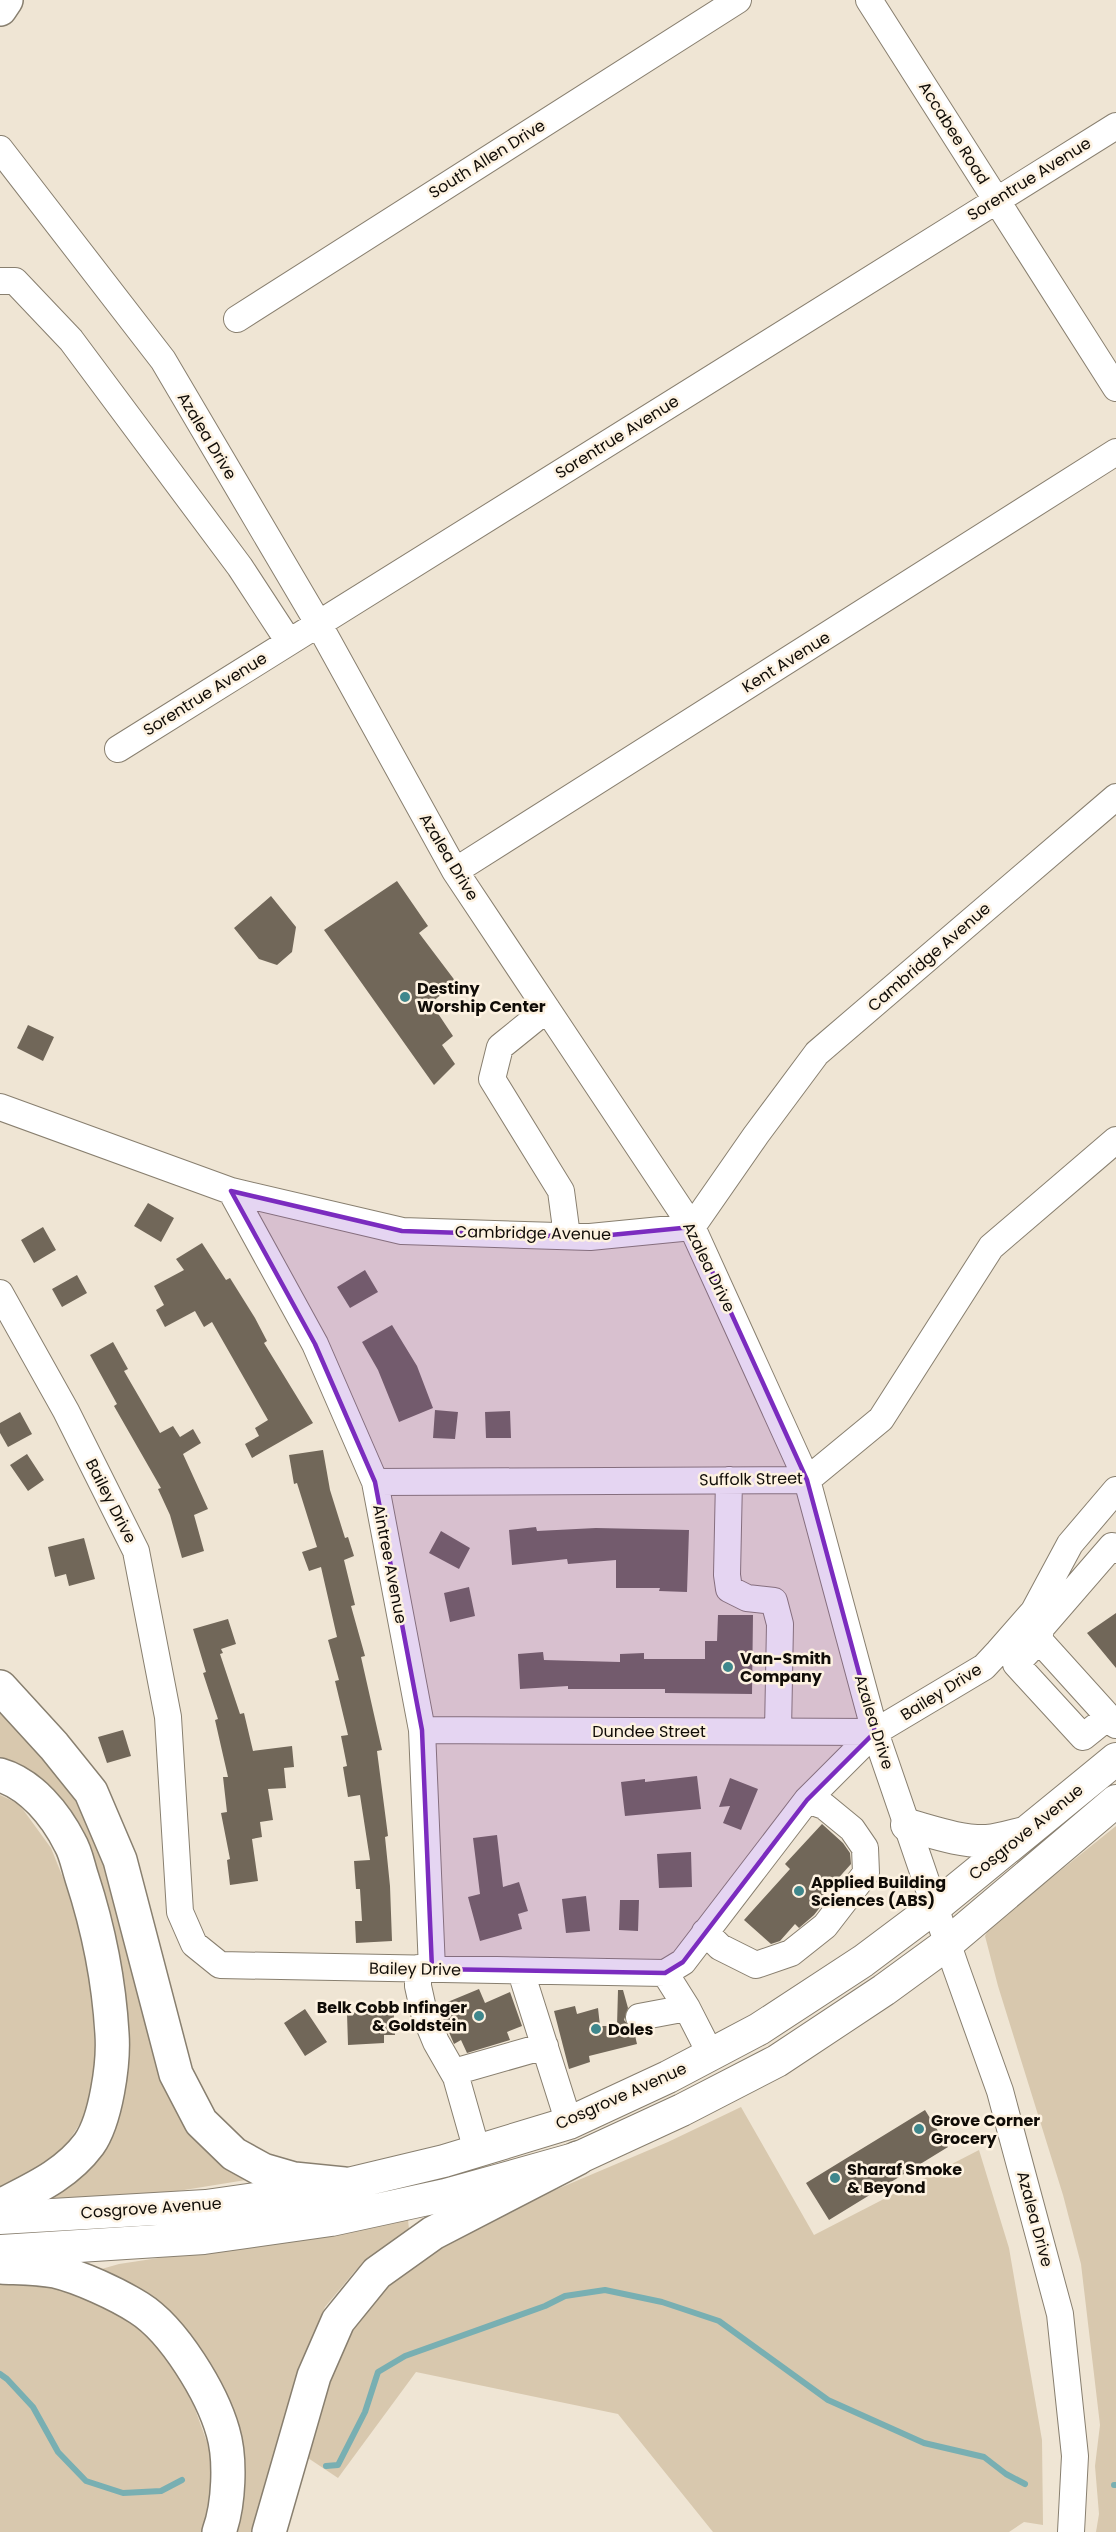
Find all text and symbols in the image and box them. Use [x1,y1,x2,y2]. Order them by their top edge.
street label: Accabee Road [913,77,995,189]
street label: South Allen Drive [424,114,550,204]
street label: Sorentrue Avenue [963,132,1095,226]
street label: Azalea Drive [172,388,242,484]
street label: Sorentrue Avenue [551,390,683,484]
street label: Kent Avenue [738,626,835,698]
street label: Sorentrue Avenue [139,647,271,741]
street label: Azalea Drive [414,809,484,905]
street label: Cambridge Avenue [862,897,996,1017]
place label: Destiny Worship Center [417,977,546,1018]
marker: Destiny Worship Center [398,990,412,1004]
street label: Azalea Drive [677,1218,741,1316]
street label: Cambridge Avenue [455,1220,611,1246]
street label: Bailey Drive [80,1455,142,1547]
street label: Suffolk Street [699,1467,803,1491]
street label: Aintree Avenue [367,1502,413,1626]
place label: Van-Smith Company [740,1647,831,1688]
street label: Bailey Drive [896,1658,986,1726]
marker: Van-Smith Company [721,1660,735,1674]
street label: Azalea Drive [849,1672,899,1772]
street label: Dundee Street [592,1720,706,1743]
street label: Cosgrove Avenue [964,1779,1088,1885]
place label: Applied Building Sciences (ABS) [811,1871,946,1912]
marker: Applied Building Sciences (ABS) [792,1884,806,1898]
street label: Bailey Drive [369,1957,461,1981]
place label: Belk Cobb Infinger & Goldstein [317,1996,467,2037]
marker: Belk Cobb Infinger & Goldstein [472,2009,486,2023]
place label: Doles [608,2018,653,2041]
marker: Doles [589,2022,603,2036]
street label: Cosgrove Avenue [552,2057,690,2135]
place label: Grove Corner Grocery [931,2109,1040,2150]
marker: Grove Corner Grocery [912,2122,926,2136]
place label: Sharaf Smoke & Beyond [847,2158,962,2199]
street label: Azalea Drive [1011,2169,1059,2269]
marker: Sharaf Smoke & Beyond [828,2171,842,2185]
street label: Cosgrove Avenue [80,2192,222,2224]

